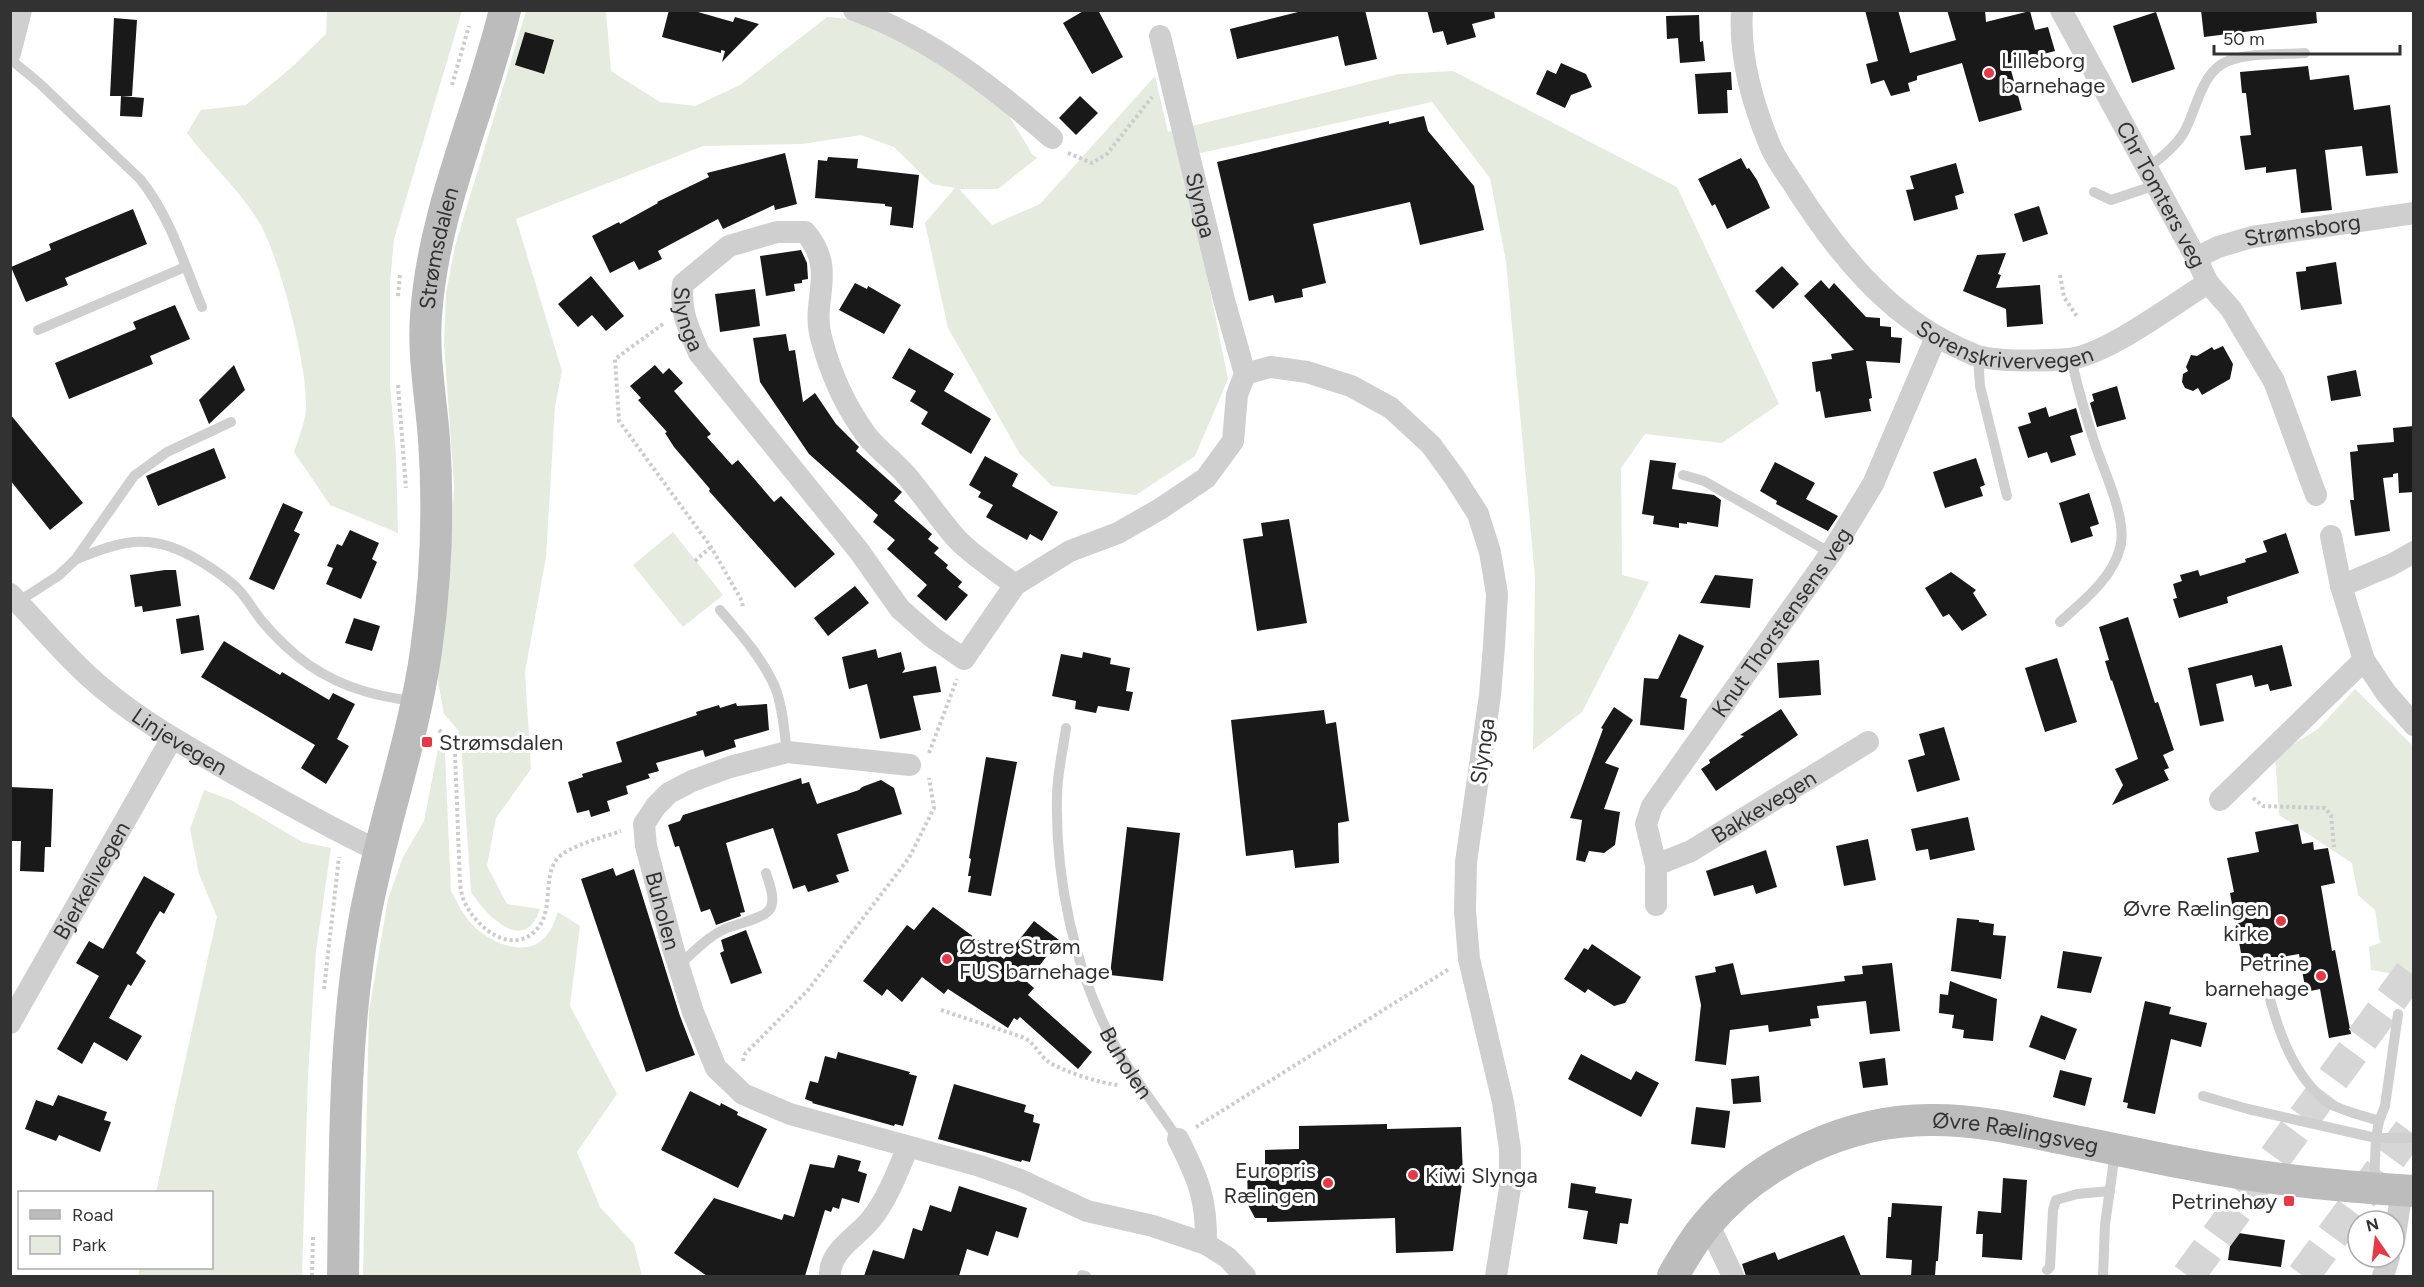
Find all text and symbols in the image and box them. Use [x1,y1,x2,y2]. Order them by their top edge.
scale bar [2214,18,2400,56]
text: 50 m [2223,28,2265,50]
place label: Lilleborg barnehage [2001,47,2105,99]
marker: Lilleborg barnehage [1982,66,1996,80]
street label: Chr Tomters veg [2110,117,2212,272]
street label: Slynga [1180,170,1221,241]
street label: Strømsdalen [414,184,464,311]
street label: Strømsborg [2241,208,2362,253]
street label: Slynga [668,286,710,356]
street label: Sorenskrivervegen [1911,314,2097,375]
street label: Knut Thorstensens veg [1706,523,1857,723]
street label: Linjevegen [127,702,232,781]
street label: Slynga [1465,716,1500,786]
place label: Strømsdalen [439,729,563,756]
marker: Strømsdalen [420,735,434,749]
street label: Bakkevegen [1707,764,1821,849]
street label: Bjerkelivegen [47,817,136,945]
street label: Buholen [639,869,686,953]
place label: Øvre Rælingen kirke [2123,895,2269,947]
marker: Øvre Rælingen kirke [2274,914,2288,928]
place label: Østre Strøm FUS barnehage [959,933,1110,985]
place label: Petrine barnehage [2205,950,2309,1002]
marker: Østre Strøm FUS barnehage [940,952,954,966]
marker: Petrine barnehage [2314,969,2328,983]
street label: Buholen [1093,1022,1159,1104]
street label: Øvre Rælingsveg [1932,1107,2101,1159]
place label: Europris Rælingen [1223,1157,1316,1209]
place label: Kiwi Slynga [1425,1162,1538,1189]
marker: Kiwi Slynga [1406,1168,1420,1182]
marker: Europris Rælingen [1321,1176,1335,1190]
place label: Petrinehøy [2171,1188,2277,1215]
legend [18,1191,213,1269]
marker: Petrinehøy [2282,1194,2296,1208]
text: Road [72,1204,113,1226]
north arrow [2346,1209,2406,1269]
text: N [2364,1214,2381,1236]
text: Park [72,1234,107,1256]

